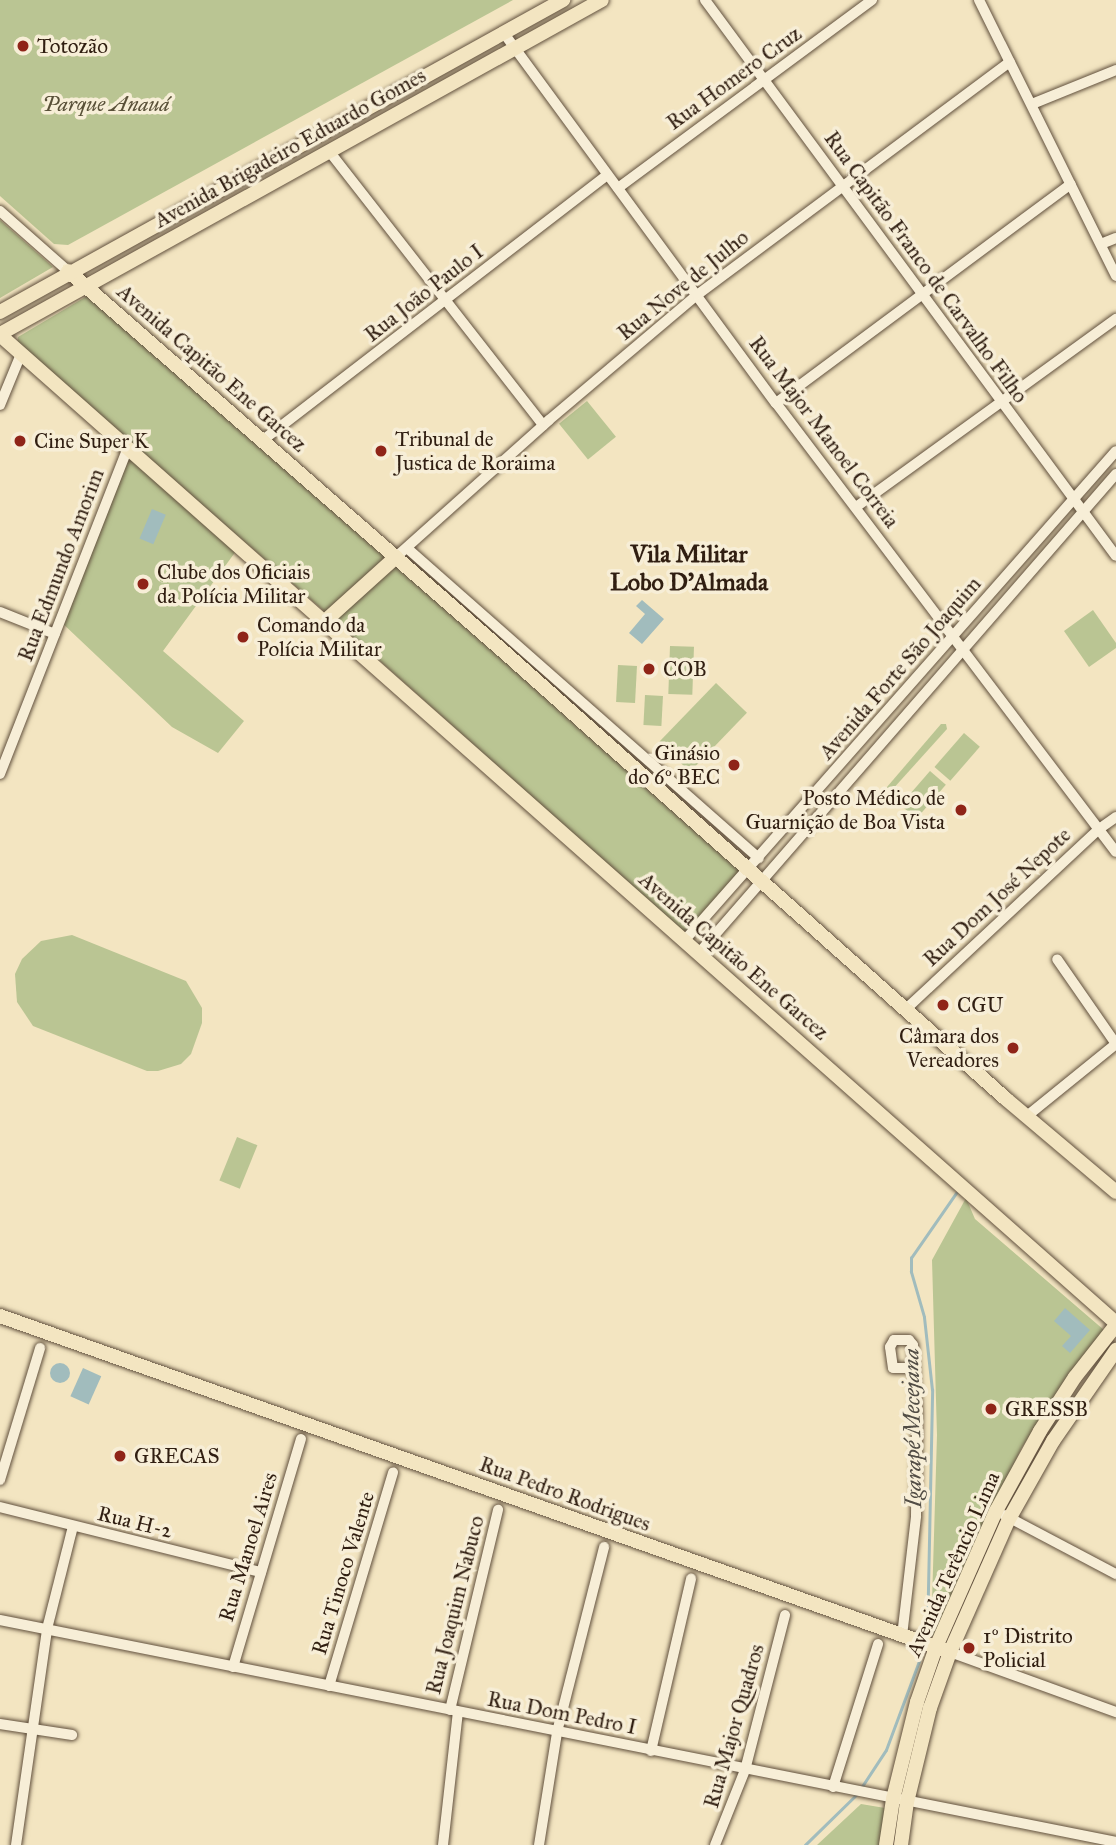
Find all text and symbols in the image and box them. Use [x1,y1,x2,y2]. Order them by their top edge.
street label: Rua Homero Cruz [662,21,806,135]
place label: Totozão [37,33,108,59]
marker: Totozão [15,38,31,54]
street label: Avenida Brigadeiro Eduardo Gomes [150,63,430,233]
park label: Parque Anauá [43,91,169,117]
street label: Rua Capitão Franco de Carvalho Filho [819,126,1033,408]
street label: Rua Nove de Julho [612,224,754,346]
street label: Rua João Paulo I [360,239,488,347]
street label: Avenida Capitão Ene Garcez [112,279,312,457]
street label: Rua Major Manoel Correia [744,331,904,533]
place label: Tribunal de Justica de Roraima [395,426,555,476]
place label: Cine Super K [34,428,149,454]
marker: Cine Super K [12,433,28,449]
marker: Tribunal de Justica de Roraima [373,443,389,459]
street label: Rua Edmundo Amorim [13,465,109,665]
district label: Vila Militar Lobo D'Almada [610,541,768,597]
place label: Clube dos Oficiais da Polícia Militar [157,559,310,609]
street label: Avenida Forte São Joaquim [814,571,986,765]
marker: Clube dos Oficiais da Polícia Militar [135,576,151,592]
place label: Comando da Polícia Militar [257,612,382,662]
marker: Comando da Polícia Militar [235,629,251,645]
place label: COB [663,656,707,682]
marker: COB [641,661,657,677]
place label: Ginásio do 6º BEC [628,740,720,790]
marker: Ginásio do 6º BEC [726,757,742,773]
place label: Posto Médico de Guarnição de Boa Vista [746,785,945,835]
marker: Posto Médico de Guarnição de Boa Vista [951,800,971,820]
street label: Rua Dom José Nepote [918,822,1076,972]
street label: Avenida Capitão Ene Garcez [634,867,834,1045]
place label: CGU [957,992,1003,1018]
marker: CGU [935,997,951,1013]
place label: Câmara dos Vereadores [899,1023,999,1073]
marker: Câmara dos Vereadores [1005,1040,1021,1056]
water label: Igarapé Mecejana [897,1348,927,1508]
place label: GRESSB [1005,1396,1088,1422]
marker: GRESSB [983,1401,999,1417]
place label: GRECAS [134,1443,220,1469]
marker: GRECAS [112,1448,128,1464]
street label: Rua Pedro Rodrigues [476,1451,654,1537]
street label: Avenida Terêncio Lima [901,1468,1005,1660]
street label: Rua Manoel Aires [213,1469,283,1625]
street label: Rua Tinoco Valente [306,1488,380,1658]
street label: Rua H-2 [95,1501,175,1543]
street label: Rua Joaquim Nabuco [421,1513,489,1697]
place label: 1º Distrito Policial [983,1623,1073,1673]
marker: 1º Distrito Policial [961,1640,977,1656]
street label: Rua Major Quadros [699,1641,769,1811]
street label: Rua Dom Pedro I [485,1686,639,1740]

